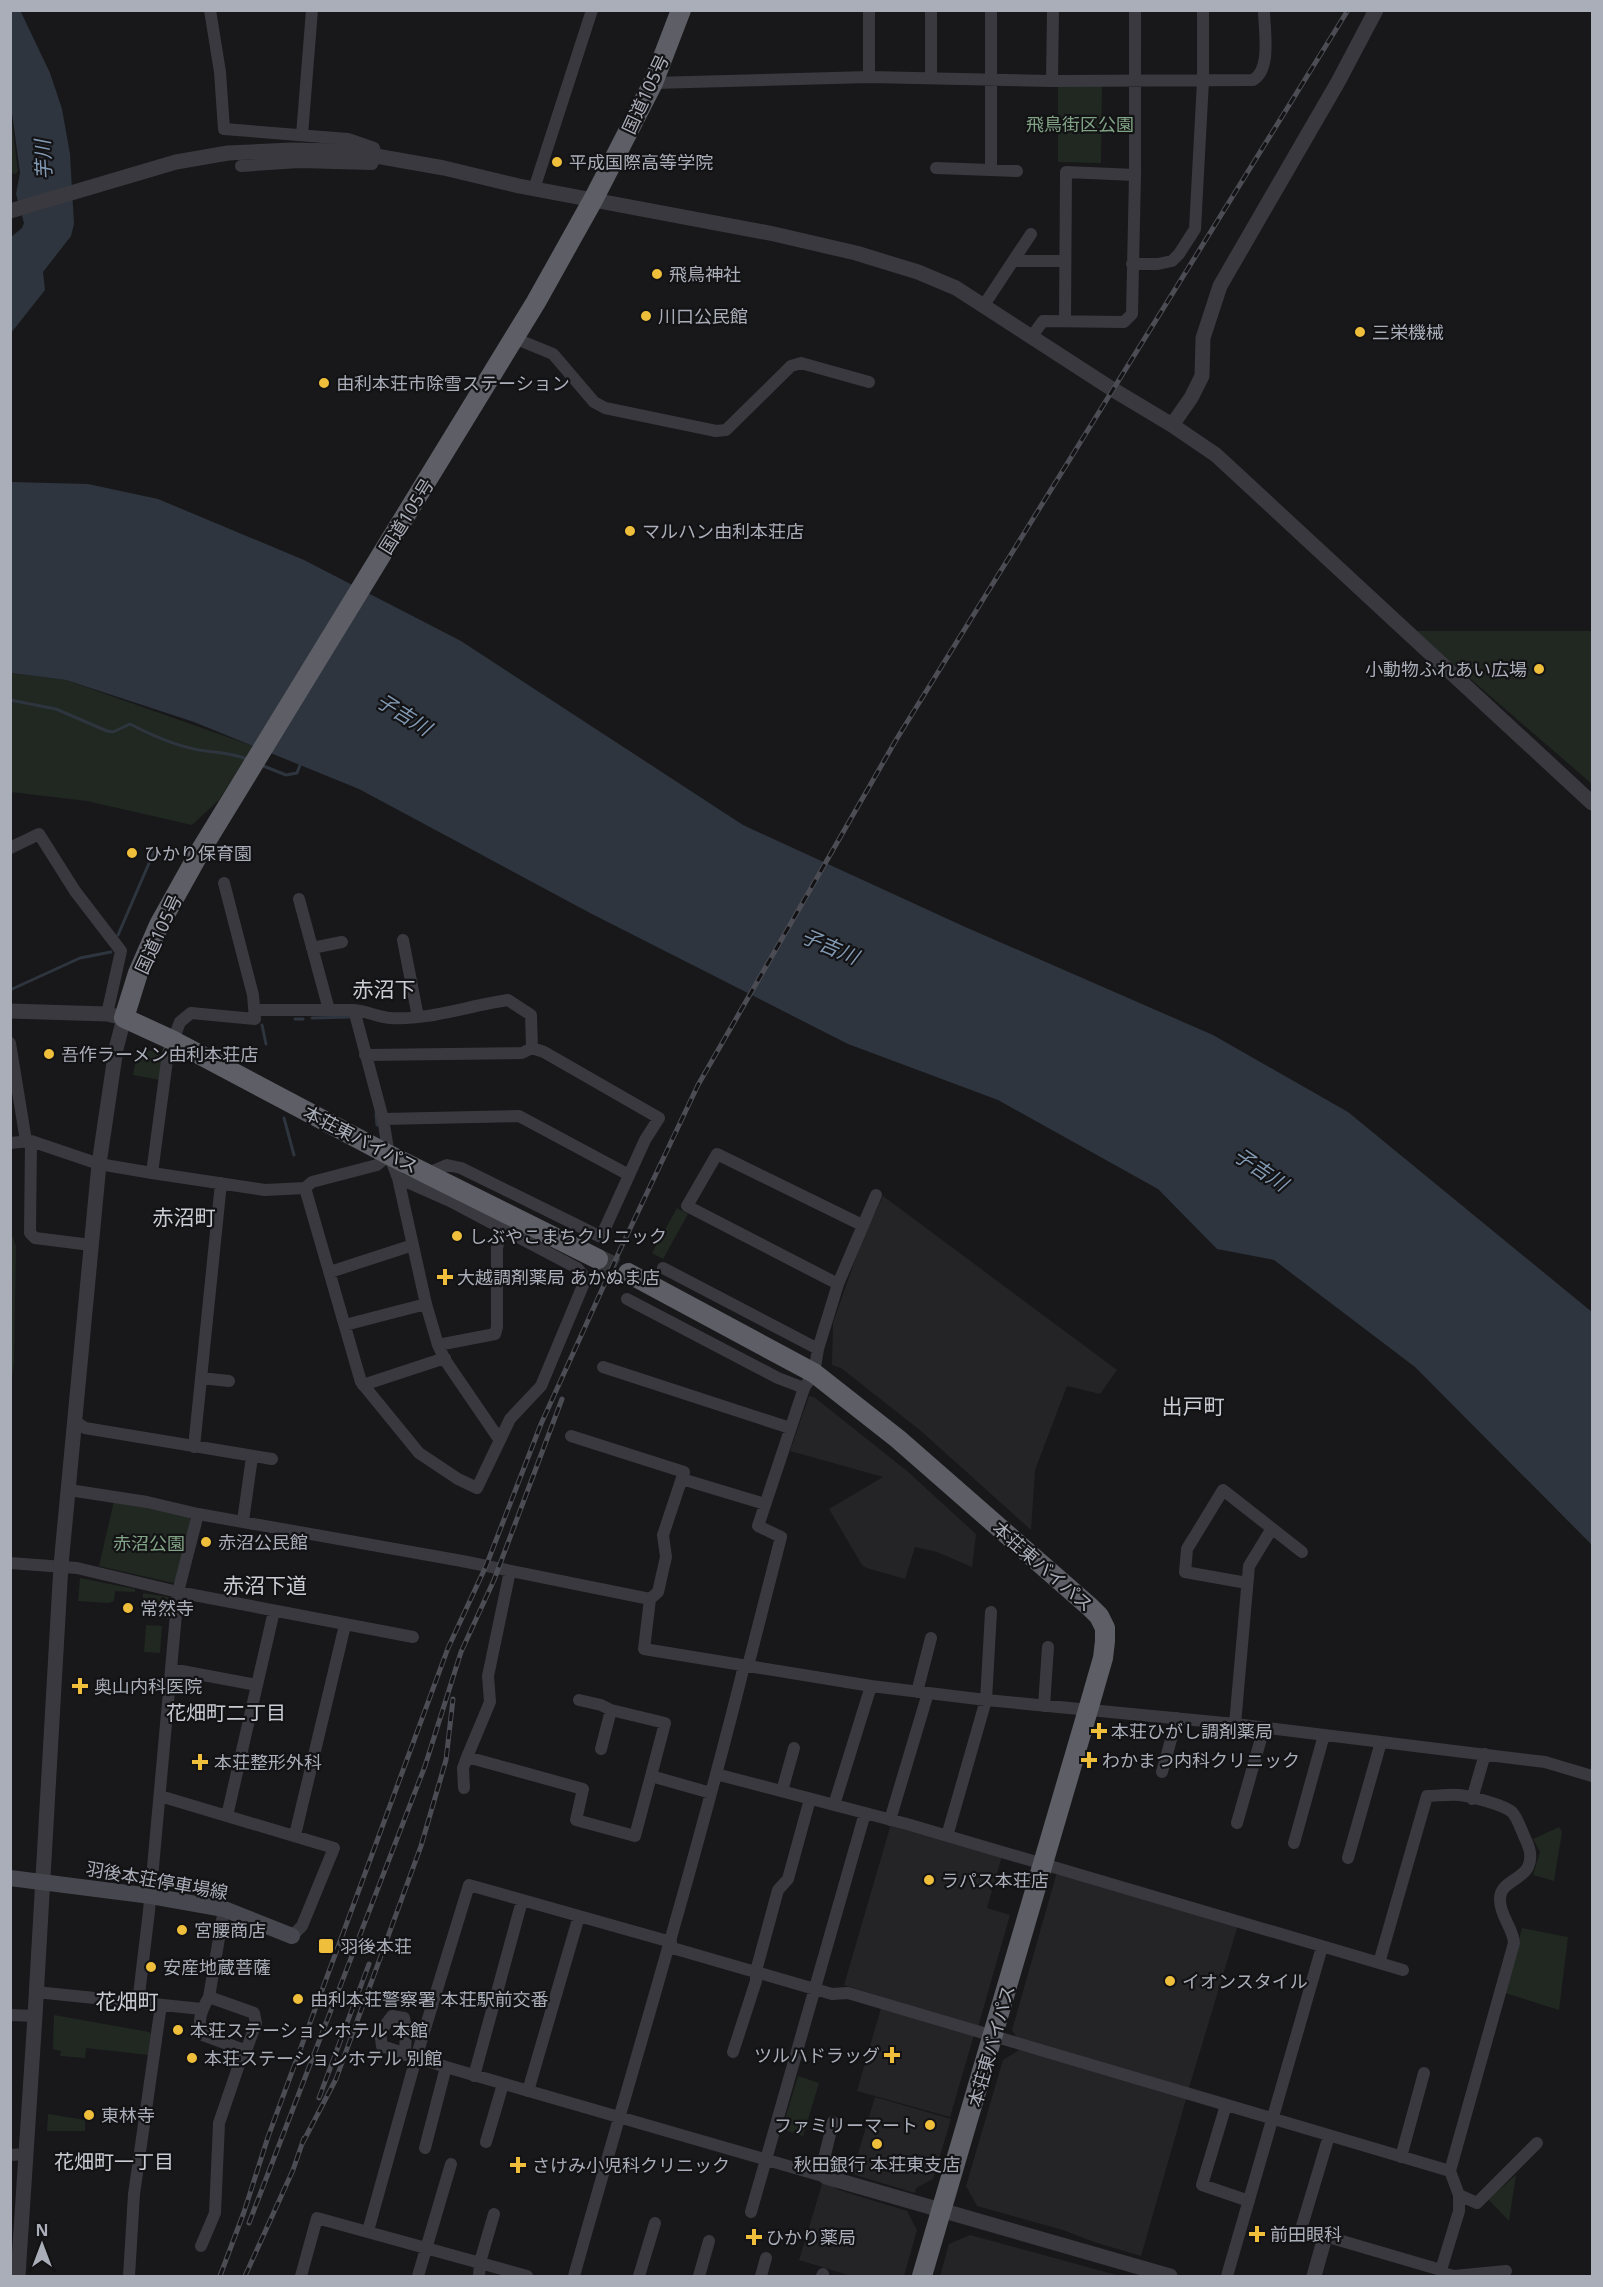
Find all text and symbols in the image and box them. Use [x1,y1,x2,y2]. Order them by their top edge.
street label: 国道105号 [616,50,674,138]
park label: 飛鳥街区公園 [1026,112,1134,136]
water label: 芋川 [28,137,58,181]
place label: 平成国際高等学院 [569,150,713,174]
marker: 平成国際高等学院 [550,155,564,169]
place label: 飛鳥神社 [669,262,741,286]
marker: 飛鳥神社 [650,267,664,281]
place label: 川口公民館 [658,304,748,328]
marker: 川口公民館 [639,309,653,323]
place label: 三栄機械 [1372,320,1444,344]
marker: 三栄機械 [1353,325,1367,339]
place label: 由利本荘市除雪ステーション [336,371,570,395]
marker: 由利本荘市除雪ステーション [317,376,331,390]
street label: 国道105号 [373,474,439,558]
place label: マルハン由利本荘店 [642,519,804,543]
marker: マルハン由利本荘店 [623,524,637,538]
place label: 小動物ふれあい広場 [1365,657,1527,681]
marker: 小動物ふれあい広場 [1532,662,1546,676]
water label: 子吉川 [371,687,438,742]
place label: ひかり保育園 [144,841,252,865]
marker: ひかり保育園 [125,846,139,860]
street label: 国道105号 [129,890,187,978]
water label: 子吉川 [797,922,865,971]
district label: 赤沼下 [353,975,416,1003]
place label: 吾作ラーメン由利本荘店 [61,1042,258,1066]
marker: 吾作ラーメン由利本荘店 [42,1047,56,1061]
street label: 本荘東バイパス [300,1100,422,1178]
water label: 子吉川 [1229,1141,1295,1198]
district label: 赤沼町 [153,1203,216,1231]
place label: しぶやこまちクリニック [469,1224,667,1248]
marker: しぶやこまちクリニック [450,1229,464,1243]
place label: 大越調剤薬局 あかぬま店 [457,1265,660,1289]
marker: 大越調剤薬局 あかぬま店 [438,1270,452,1284]
district label: 出戸町 [1162,1392,1225,1420]
street label: 本荘東バイパス [988,1516,1098,1616]
place label: 赤沼公民館 [218,1530,308,1554]
park label: 赤沼公園 [113,1531,185,1555]
marker: 赤沼公民館 [199,1535,213,1549]
district label: 赤沼下道 [223,1571,307,1599]
place label: 常然寺 [140,1596,194,1620]
marker: 常然寺 [121,1601,135,1615]
place label: 奥山内科医院 [94,1674,202,1698]
marker: 奥山内科医院 [71,1677,89,1695]
district label: 花畑町二丁目 [166,1699,286,1726]
place label: 本荘ひがし調剤薬局 [1111,1719,1273,1743]
marker: 本荘ひがし調剤薬局 [1092,1724,1106,1738]
place label: わかまつ内科クリニック [1102,1748,1300,1772]
place label: 本荘整形外科 [214,1750,322,1774]
marker: わかまつ内科クリニック [1080,1751,1098,1769]
marker: 本荘整形外科 [191,1753,209,1771]
street label: 羽後本荘停車場線 [84,1856,230,1904]
place label: ラパス本荘店 [941,1868,1049,1892]
marker: ラパス本荘店 [922,1873,936,1887]
place label: 宮腰商店 [194,1918,266,1942]
marker: 宮腰商店 [175,1923,189,1937]
place label: 羽後本荘 [340,1934,412,1958]
marker: 羽後本荘 [317,1937,335,1955]
place label: 安産地蔵菩薩 [163,1955,271,1979]
marker: 安産地蔵菩薩 [144,1960,158,1974]
place label: イオンスタイル [1182,1969,1308,1993]
marker: イオンスタイル [1163,1974,1177,1988]
street label: 本荘東バイパス [962,1982,1020,2110]
district label: 花畑町 [96,1987,159,2015]
place label: 由利本荘警察署 本荘駅前交番 [310,1987,549,2011]
marker: 由利本荘警察署 本荘駅前交番 [291,1992,305,2006]
place label: 本荘ステーションホテル 本館 [190,2018,428,2042]
marker: 本荘ステーションホテル 本館 [171,2023,185,2037]
place label: ツルハドラッグ [754,2043,880,2067]
place label: 本荘ステーションホテル 別館 [204,2046,442,2070]
marker: ツルハドラッグ [885,2048,899,2062]
marker: 本荘ステーションホテル 別館 [185,2051,199,2065]
place label: 東林寺 [101,2103,155,2127]
marker: 東林寺 [82,2108,96,2122]
place label: ファミリーマート [774,2113,918,2137]
marker: ファミリーマート [923,2118,937,2132]
marker: 秋田銀行 本荘東支店 [870,2137,884,2151]
district label: 花畑町一丁目 [54,2148,174,2175]
place label: 秋田銀行 本荘東支店 [794,2152,960,2176]
place label: さけみ小児科クリニック [532,2153,730,2177]
marker: さけみ小児科クリニック [509,2156,527,2174]
north arrow [12,2215,72,2275]
text: N [35,2219,49,2241]
place label: 前田眼科 [1270,2222,1342,2246]
place label: ひかり薬局 [766,2225,856,2249]
marker: 前田眼科 [1248,2225,1266,2243]
marker: ひかり薬局 [747,2230,761,2244]

